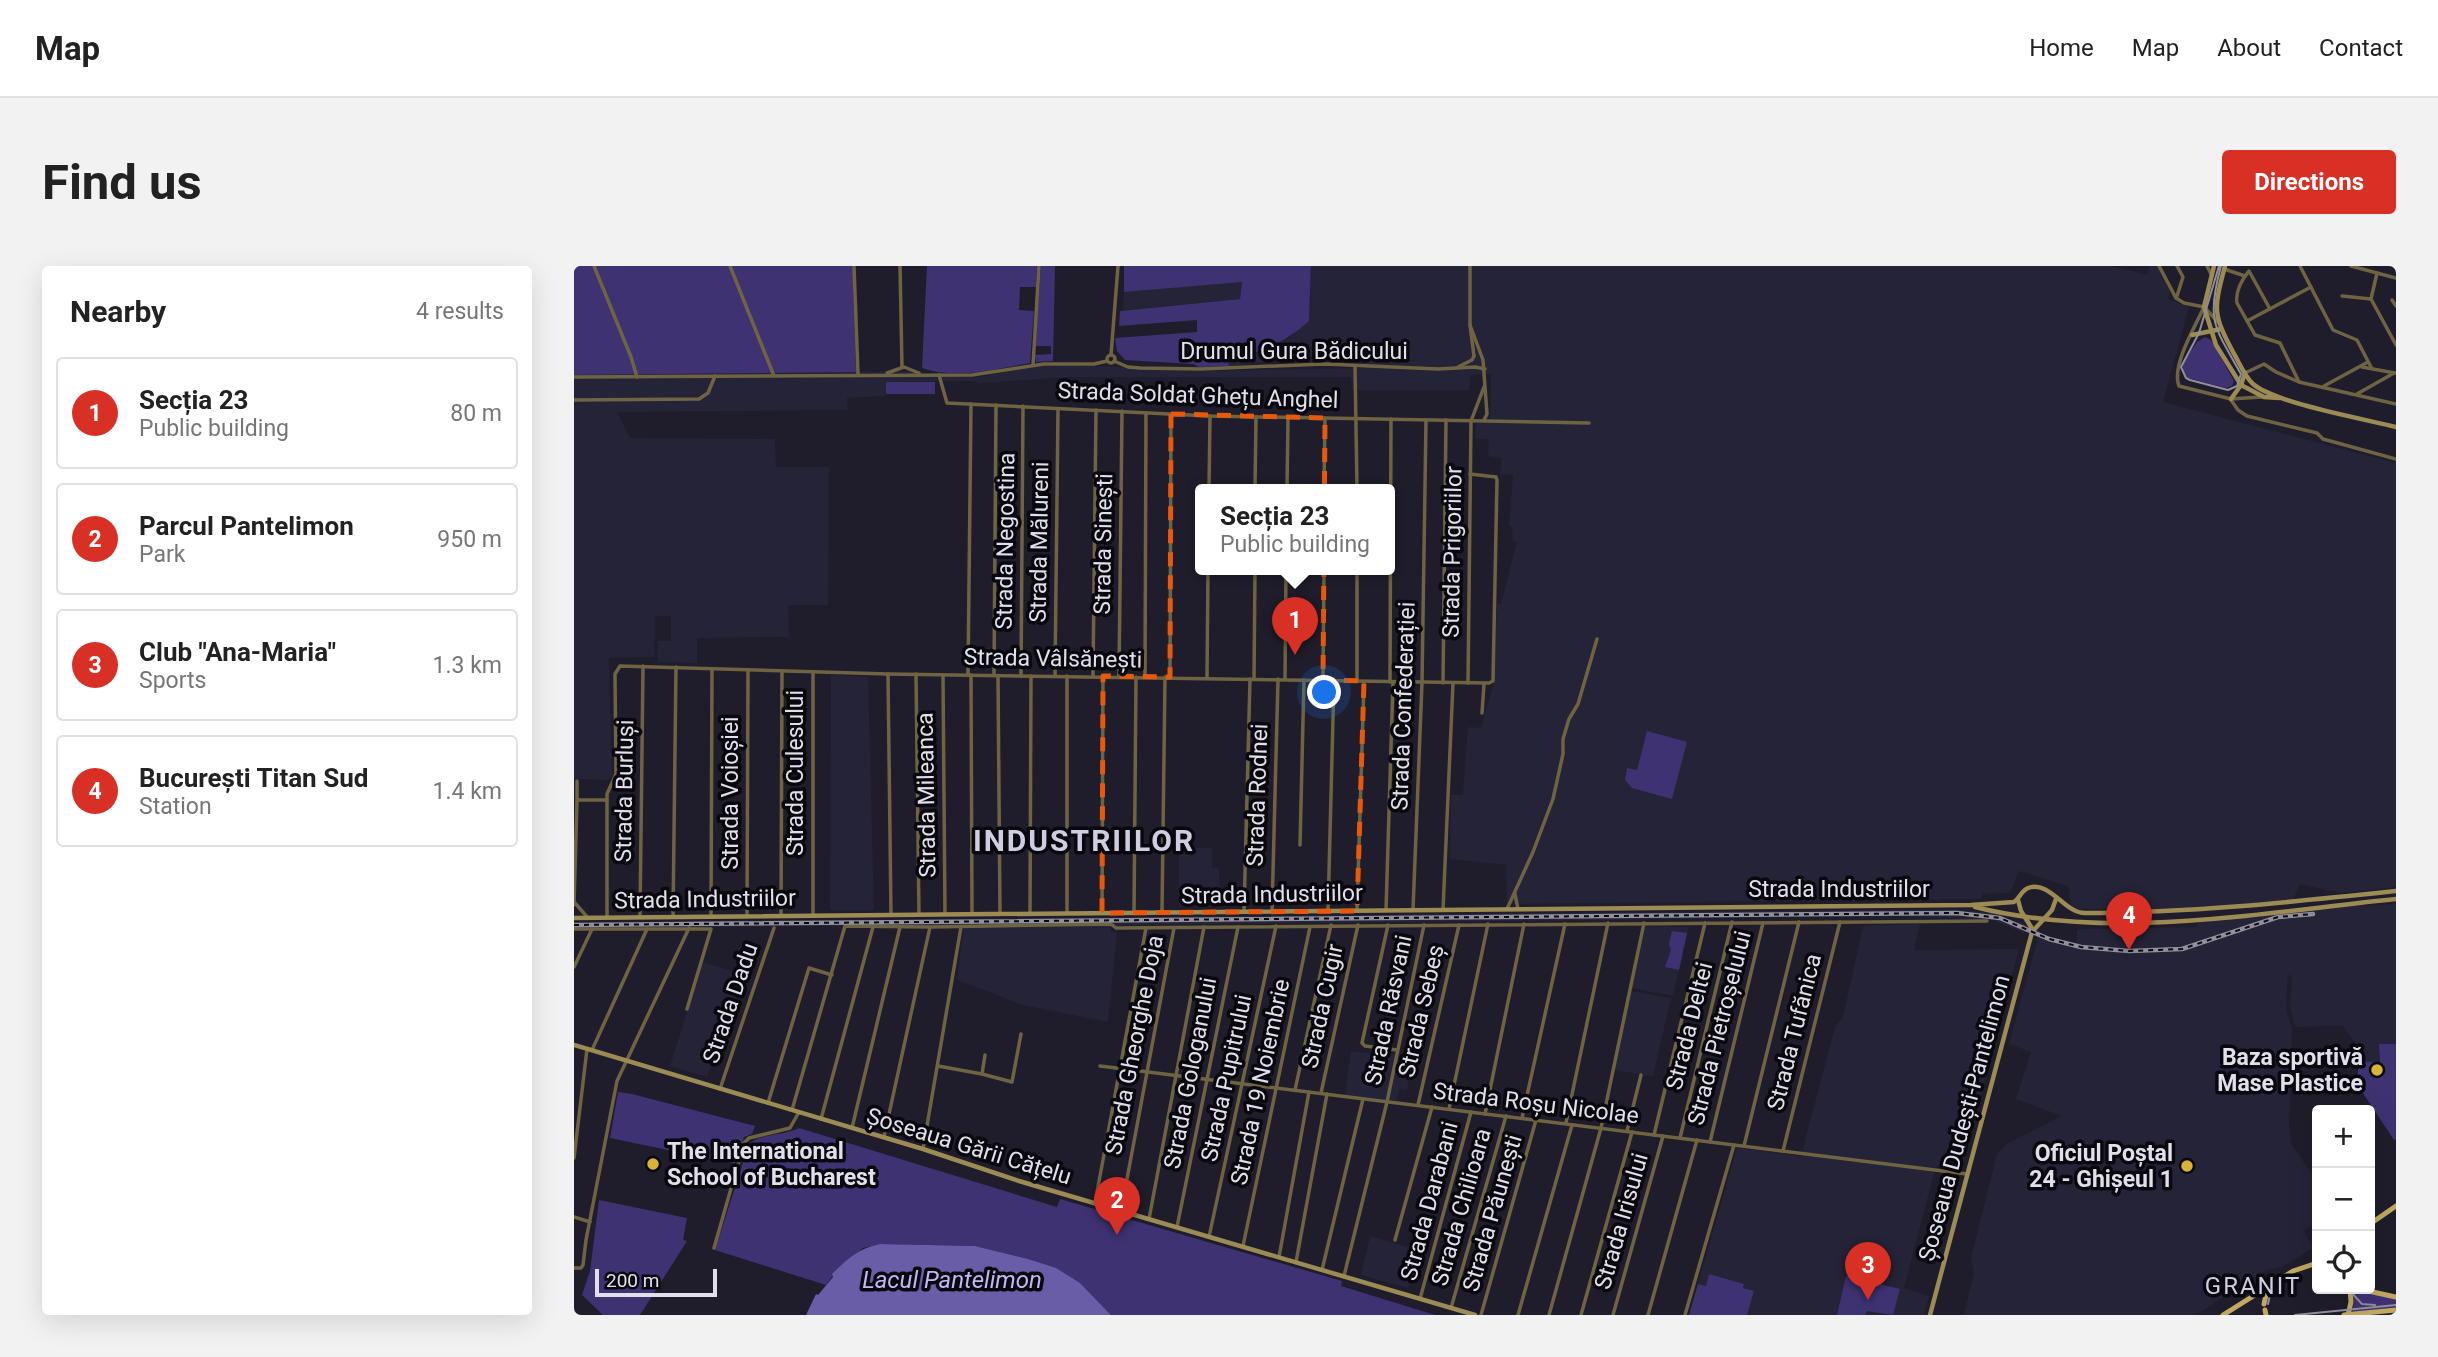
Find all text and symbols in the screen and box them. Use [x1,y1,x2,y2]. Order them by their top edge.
text: Map [35,29,100,68]
text: Home [2029,34,2094,62]
text: Map [2132,34,2179,62]
text: About [2217,34,2281,62]
text: Contact [2319,34,2403,62]
button: Directions [2222,150,2396,214]
text: Find us [42,154,202,211]
text: Nearby [70,294,166,329]
text: 4 results [416,298,504,325]
street label: Drumul Gura Bădicului [1180,338,1408,365]
street label: Strada Soldat Ghețu Anghel [1057,377,1339,414]
text: Secția 23 [139,385,248,415]
text: 1 [88,400,102,427]
text: 80 m [450,400,502,427]
text: Public building [139,415,289,442]
street label: Strada Negostina [990,452,1021,630]
street label: Strada Mălureni [1025,461,1054,623]
street label: Strada Prigoriilor [1438,466,1467,638]
street label: Strada Sinești [1089,473,1118,615]
popup [1195,484,1395,575]
text: Secția 23 [1220,501,1329,531]
text: Parcul Pantelimon [139,511,354,541]
text: 2 [88,526,102,553]
text: 950 m [437,526,502,553]
text: Public building [1220,531,1370,558]
text: Park [139,541,185,568]
pin: 1 [1272,597,1318,655]
street label: Strada Confederației [1386,601,1421,811]
text: Club "Ana-Maria" [139,637,336,667]
street label: Strada Vâlsănești [963,643,1143,674]
text: 3 [88,652,102,679]
text: 1.3 km [433,652,502,679]
text: Sports [139,667,206,694]
your location [1307,675,1341,709]
street label: Strada Culesului [782,690,809,856]
street label: Strada Mileanca [912,712,941,878]
street label: Strada Voioșiei [717,716,744,870]
street label: Strada Burluși [610,719,639,863]
street label: Strada Rodnei [1242,723,1273,867]
text: București Titan Sud [139,763,368,793]
text: 4 [88,778,102,805]
text: 1.4 km [433,778,502,805]
text: Station [139,793,212,820]
district label: INDUSTRIILOR [973,823,1195,858]
street label: Strada Industriilor [1748,876,1930,903]
street label: Strada Industriilor [1181,879,1363,910]
street label: Strada Industriilor [614,884,796,915]
pin: 4 [2106,892,2152,950]
street label: Strada Pietroșelului [1682,928,1757,1128]
street label: Strada Gheorghe Doja [1100,933,1169,1157]
street label: Strada Răsvani [1359,933,1418,1088]
street label: Strada Dadu [697,939,764,1067]
street label: Strada Cugir [1296,941,1349,1071]
street label: Strada Sebeș [1393,942,1450,1080]
street label: Strada Tufănica [1762,951,1827,1113]
street label: Strada Deltei [1661,960,1718,1093]
street label: Șoseaua Dudești-Pantelimon [1913,972,2016,1264]
street label: Strada Gologanului [1159,975,1222,1171]
street label: Strada 19 Noiembrie [1225,977,1296,1188]
street label: Strada Pupitrului [1196,992,1257,1164]
place label: Baza sportivă Mase Plastice [2217,1044,2363,1097]
marker: Baza sportivă Mase Plastice [2369,1062,2385,1078]
street label: Strada Roșu Nicolae [1431,1077,1640,1130]
street label: Șoseaua Gării Cățelu [863,1102,1074,1190]
map controls [2312,1105,2375,1294]
button: + [2312,1105,2375,1168]
street label: Strada Darabani [1395,1119,1464,1284]
street label: Strada Chilioara [1426,1125,1497,1289]
street label: Strada Păunești [1457,1132,1528,1295]
place label: The International School of Bucharest [667,1138,876,1191]
place label: Oficiul Poștal 24 - Ghișeul 1 [2029,1140,2173,1193]
street label: Strada Irisului [1589,1150,1654,1292]
marker: The International School of Bucharest [645,1156,661,1172]
marker: Oficiul Poștal 24 - Ghișeul 1 [2179,1158,2195,1174]
button: − [2312,1168,2375,1231]
pin: 2 [1094,1177,1140,1235]
button: locate [2312,1231,2375,1294]
pin: 3 [1845,1242,1891,1300]
scale bar [595,1266,718,1298]
water label: Lacul Pantelimon [862,1266,1042,1294]
text: 200 m [606,1269,659,1292]
district label: GRANIT [2205,1272,2301,1300]

